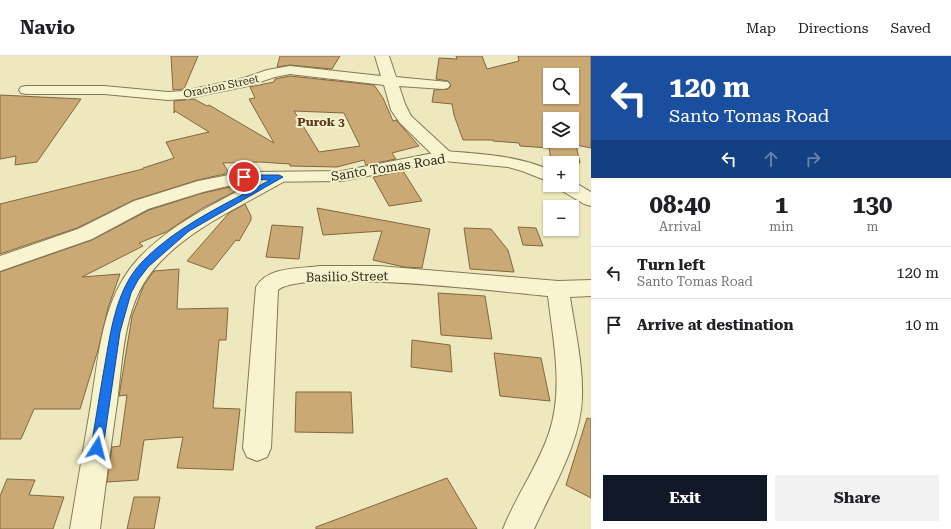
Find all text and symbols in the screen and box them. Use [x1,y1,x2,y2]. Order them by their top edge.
text: Navio [20,16,75,39]
text: Map [746,20,776,36]
text: Directions [798,20,868,36]
text: Saved [890,20,931,36]
map controls [543,68,579,236]
button: search [543,68,579,104]
text: 120 m [669,71,750,104]
street label: Oracion Street [182,72,260,101]
icon: left [603,72,655,124]
text: Santo Tomas Road [669,105,829,126]
button: layers [543,112,579,148]
district label: Purok 3 [297,115,345,129]
icon: left [718,148,740,170]
icon: ahead [760,148,782,170]
icon: right [802,148,824,170]
street label: Santo Tomas Road [330,151,447,184]
button: + [543,156,579,192]
pin [227,160,261,194]
icon: arrive [233,166,255,188]
text: 08:40 [650,191,711,219]
text: 1 [775,191,788,219]
text: 130 [852,191,893,219]
button: − [543,200,579,236]
text: Arrival [659,219,701,234]
text: min [769,219,794,234]
text: m [866,219,878,234]
text: Turn left [637,256,705,274]
icon: left [603,262,625,284]
text: 120 m [896,264,939,282]
street label: Basilio Street [306,268,389,285]
text: Santo Tomas Road [637,274,753,289]
icon: arrive [603,314,625,336]
text: Arrive at destination [637,316,793,334]
text: 10 m [905,316,939,334]
position arrow [76,427,118,469]
button: Exit [603,475,767,521]
button: Share [775,475,939,521]

